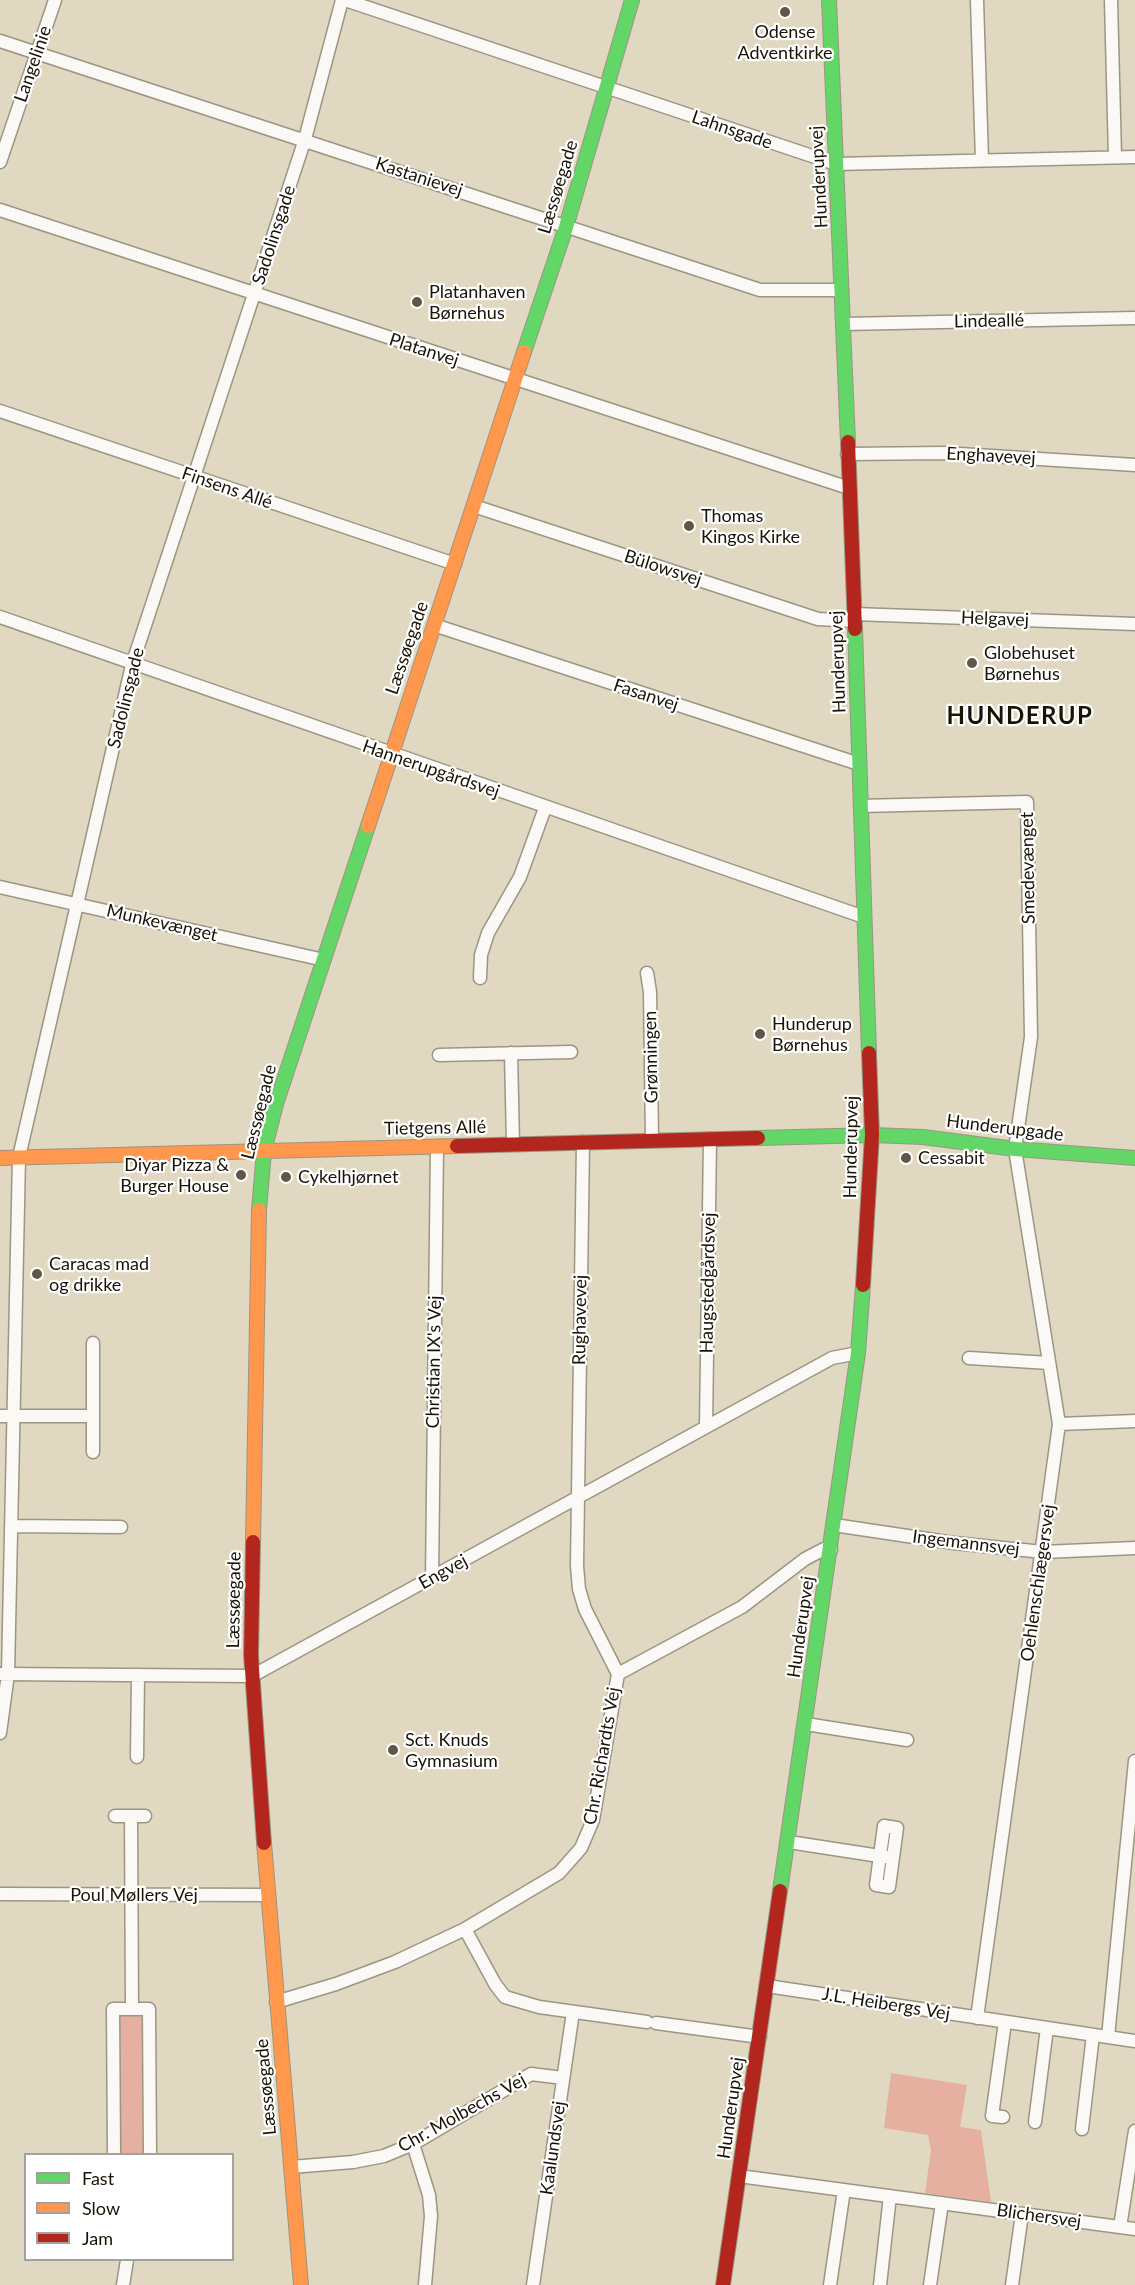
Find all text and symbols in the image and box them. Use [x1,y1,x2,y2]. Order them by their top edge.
marker: Odense Adventkirke [778,5,792,19]
place label: Odense Adventkirke [737,21,833,63]
street label: Langelinie [10,23,56,105]
street label: Lahnsgade [689,106,775,154]
street label: Hunderupvej [806,125,832,229]
street label: Læssøegade [534,138,582,236]
street label: Kastanievej [373,153,465,201]
street label: Sadolinsgade [248,183,300,287]
place label: Platanhaven Børnehus [429,281,526,324]
marker: Platanhaven Børnehus [410,295,424,309]
street label: Lindeallé [954,310,1024,332]
street label: Platanvej [386,329,462,371]
street label: Enghavevej [946,443,1036,469]
street label: Finsens Allé [179,462,275,514]
place label: Thomas Kingos Kirke [701,505,800,548]
marker: Thomas Kingos Kirke [682,519,696,533]
street label: Bülowsvej [621,545,705,591]
street label: Læssøegade [381,599,433,697]
street label: Helgavej [961,607,1029,631]
street label: Hunderupvej [825,610,851,714]
place label: Globehuset Børnehus [984,642,1075,684]
street label: Sadolinsgade [103,645,149,751]
marker: Globehuset Børnehus [965,656,979,670]
street label: Fasanvej [611,674,681,716]
district label: HUNDERUP [947,702,1093,730]
street label: Hannerupgårdsvej [360,735,502,803]
street label: Smedevænget [1016,812,1040,924]
street label: Munkevænget [104,900,220,946]
street label: Grønningen [639,1011,663,1103]
place label: Hunderup Børnehus [772,1013,852,1056]
marker: Hunderup Børnehus [753,1027,767,1041]
street label: Læssøegade [237,1062,281,1162]
street label: Hunderupvej [839,1096,863,1198]
street label: Hunderupgade [945,1110,1065,1146]
street label: Tietgens Allé [384,1116,486,1140]
place label: Cessabit [918,1147,985,1169]
marker: Cessabit [899,1151,913,1165]
place label: Diyar Pizza & Burger House [120,1154,229,1196]
place label: Cykelhjørnet [298,1166,398,1188]
marker: Diyar Pizza & Burger House [234,1168,248,1182]
marker: Cykelhjørnet [279,1170,293,1184]
street label: Haugstedgårdsvej [696,1212,720,1354]
place label: Caracas mad og drikke [49,1253,149,1296]
marker: Caracas mad og drikke [30,1267,44,1281]
street label: Rughavevej [568,1275,592,1365]
street label: Christian IX's Vej [422,1295,446,1429]
street label: Oehlenschlægersvej [1016,1503,1060,1663]
street label: Ingemannsvej [911,1526,1021,1560]
street label: Engvej [415,1550,471,1594]
street label: Læssøegade [222,1551,246,1649]
street label: Hunderupvej [783,1575,819,1679]
street label: Chr. Richardts Vej [579,1685,625,1827]
place label: Sct. Knuds Gymnasium [405,1729,498,1772]
marker: Sct. Knuds Gymnasium [386,1743,400,1757]
street label: Poul Møllers Vej [70,1884,198,1906]
street label: J.L. Heibergs Vej [820,1983,952,2025]
street label: Læssøegade [251,2038,281,2136]
street label: Hunderupvej [713,2056,749,2160]
street label: Chr. Molbechs Vej [394,2069,530,2157]
street label: Kaalundsvej [536,2100,570,2196]
legend [24,2153,234,2261]
text: Fast [82,2167,114,2189]
text: Slow [82,2197,120,2219]
street label: Blichersvej [995,2199,1083,2233]
text: Jam [82,2227,113,2249]

